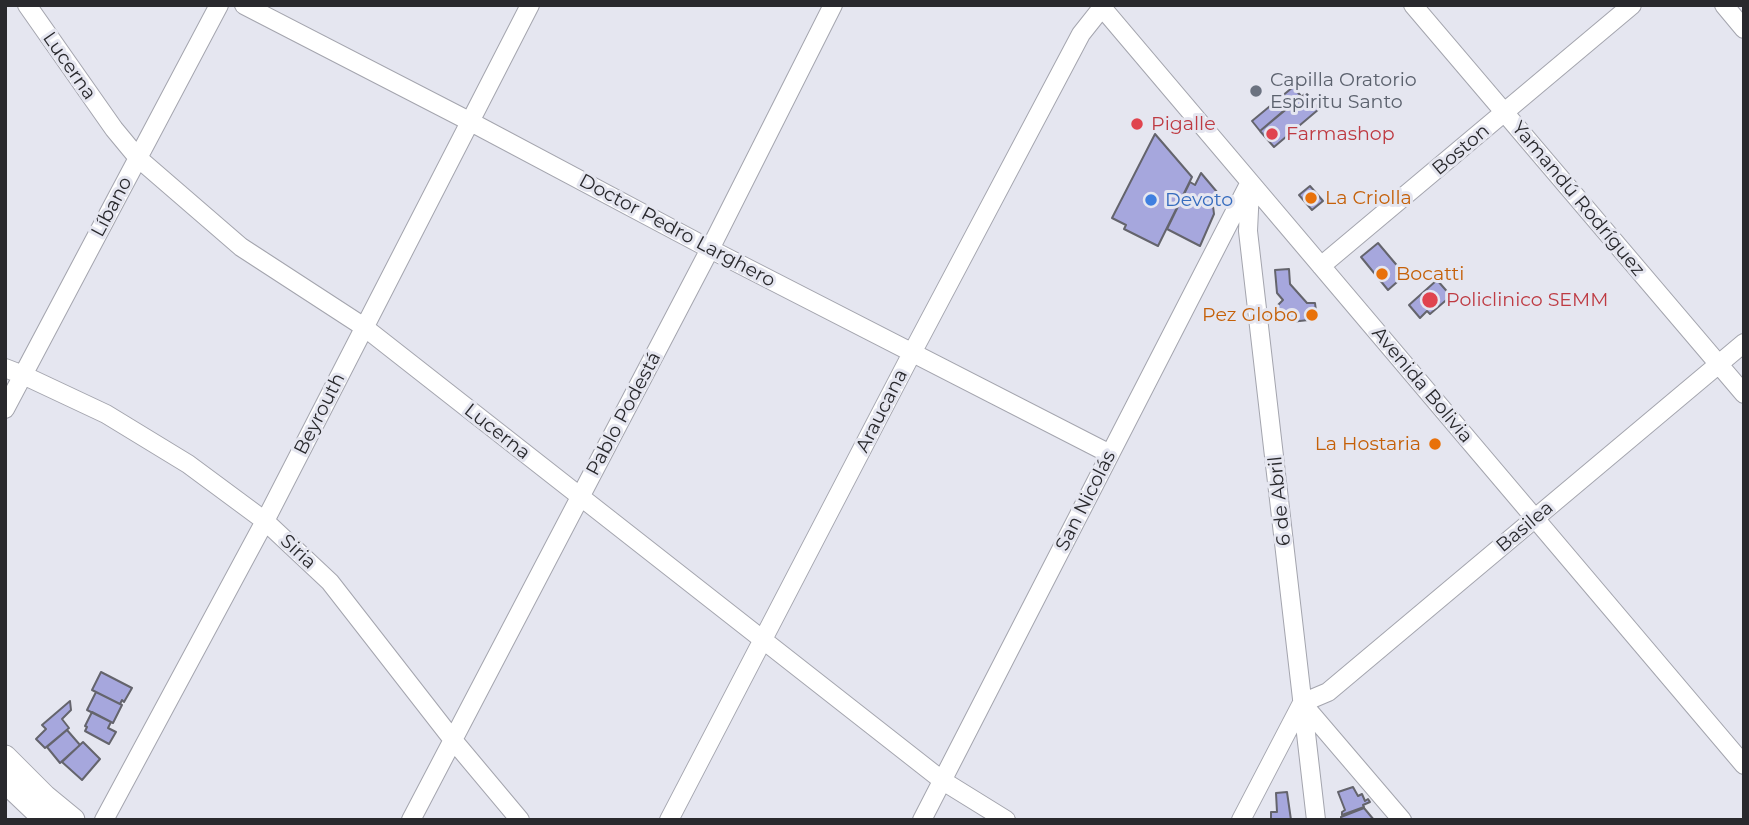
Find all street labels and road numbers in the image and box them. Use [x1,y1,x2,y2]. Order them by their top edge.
street label: Lucerna [37,28,101,104]
street label: Yamandú Rodríguez [1507,117,1649,281]
street label: Boston [1428,120,1494,180]
street label: Doctor Pedro Larghero [575,170,779,292]
street label: Líbano [87,173,137,241]
street label: Avenida Bolivia [1367,322,1477,448]
street label: Pablo Podestá [582,348,666,480]
street label: Araucana [851,366,913,456]
street label: Beyrouth [290,369,350,459]
street label: Lucerna [460,399,534,465]
street label: San Nicolás [1051,447,1121,555]
street label: 6 de Abril [1264,455,1296,547]
street label: Basilea [1492,497,1558,557]
street label: Siria [275,530,321,574]

